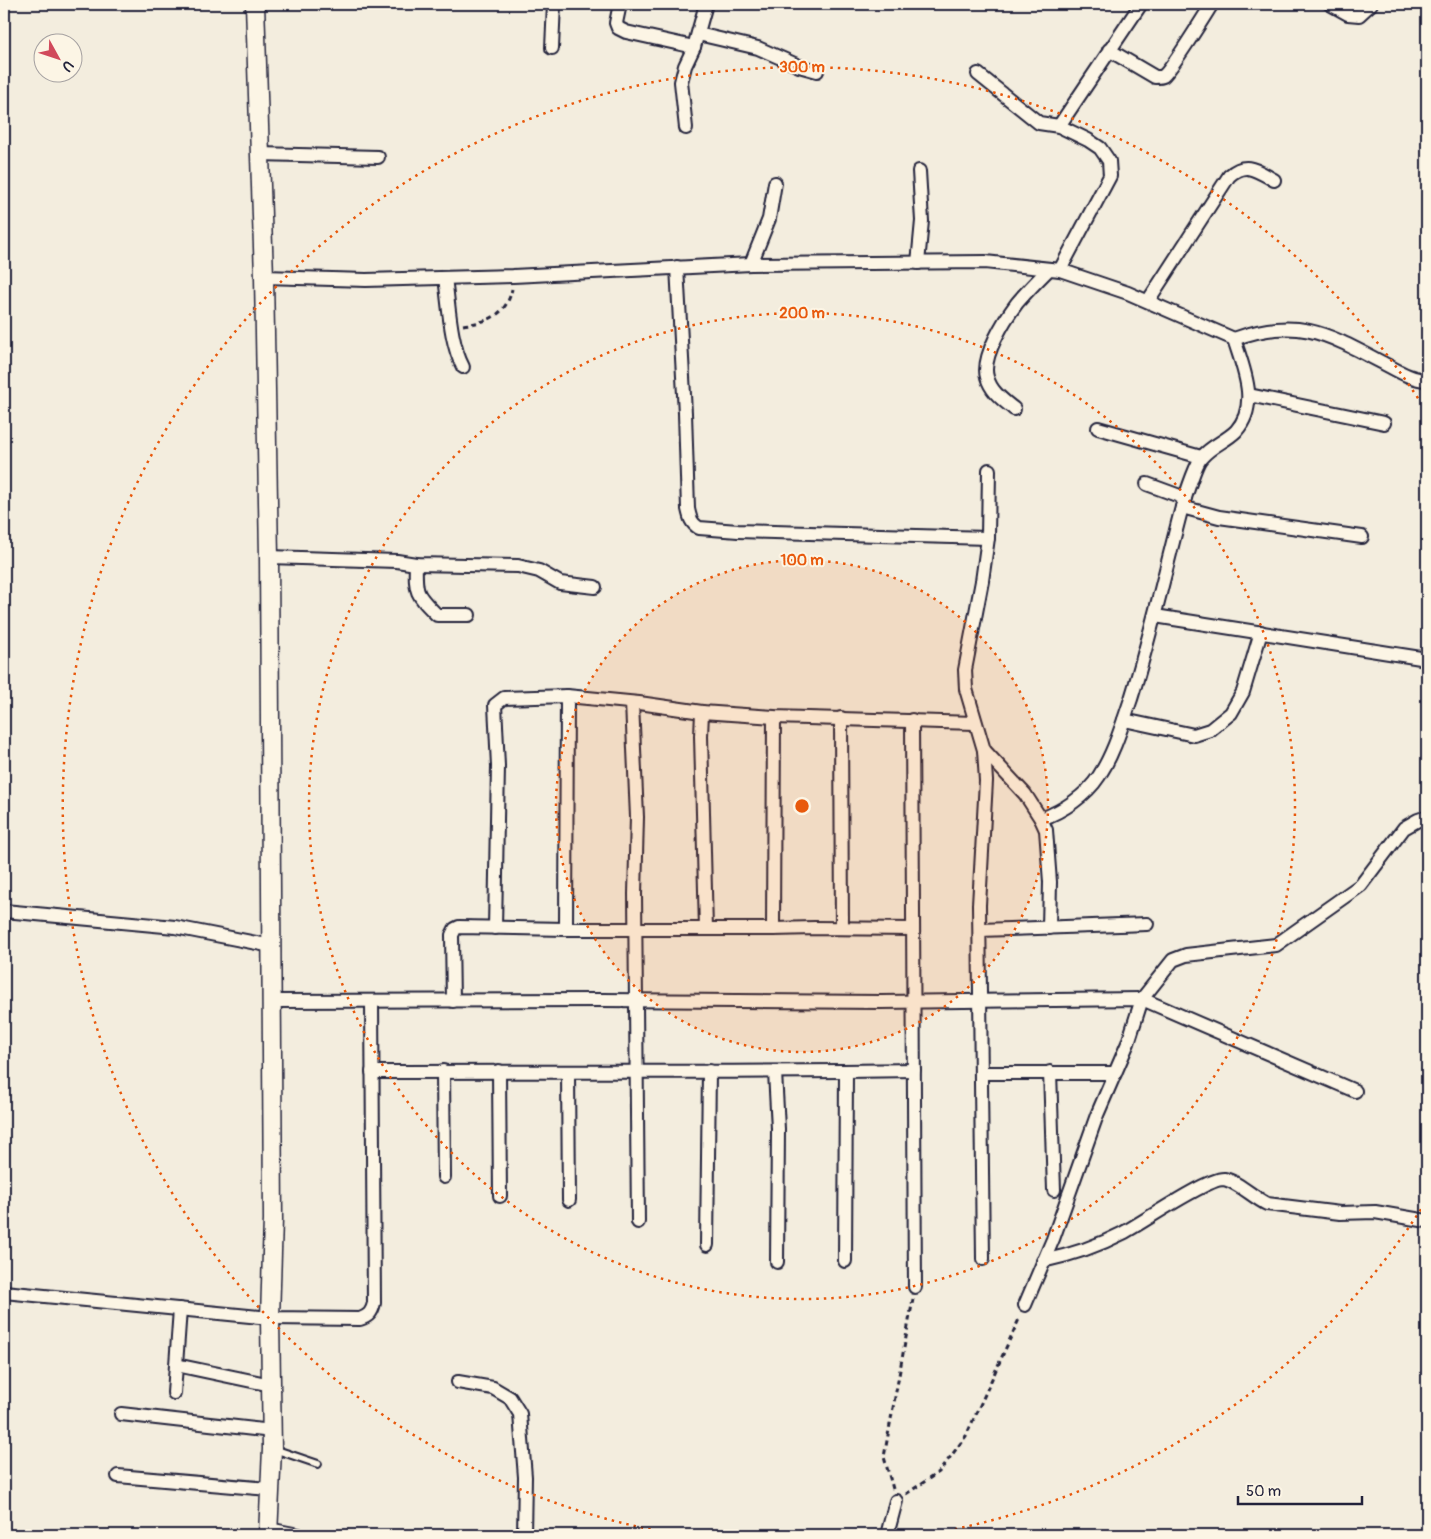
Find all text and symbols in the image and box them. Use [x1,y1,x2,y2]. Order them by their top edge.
north arrow [32,32,82,82]
text: U [58,57,77,75]
text: 300 m [779,58,825,77]
text: 200 m [779,304,825,323]
text: 100 m [781,551,823,570]
centre of rings [793,797,811,815]
scale bar [1238,1474,1362,1506]
text: 50 m [1246,1482,1281,1501]

